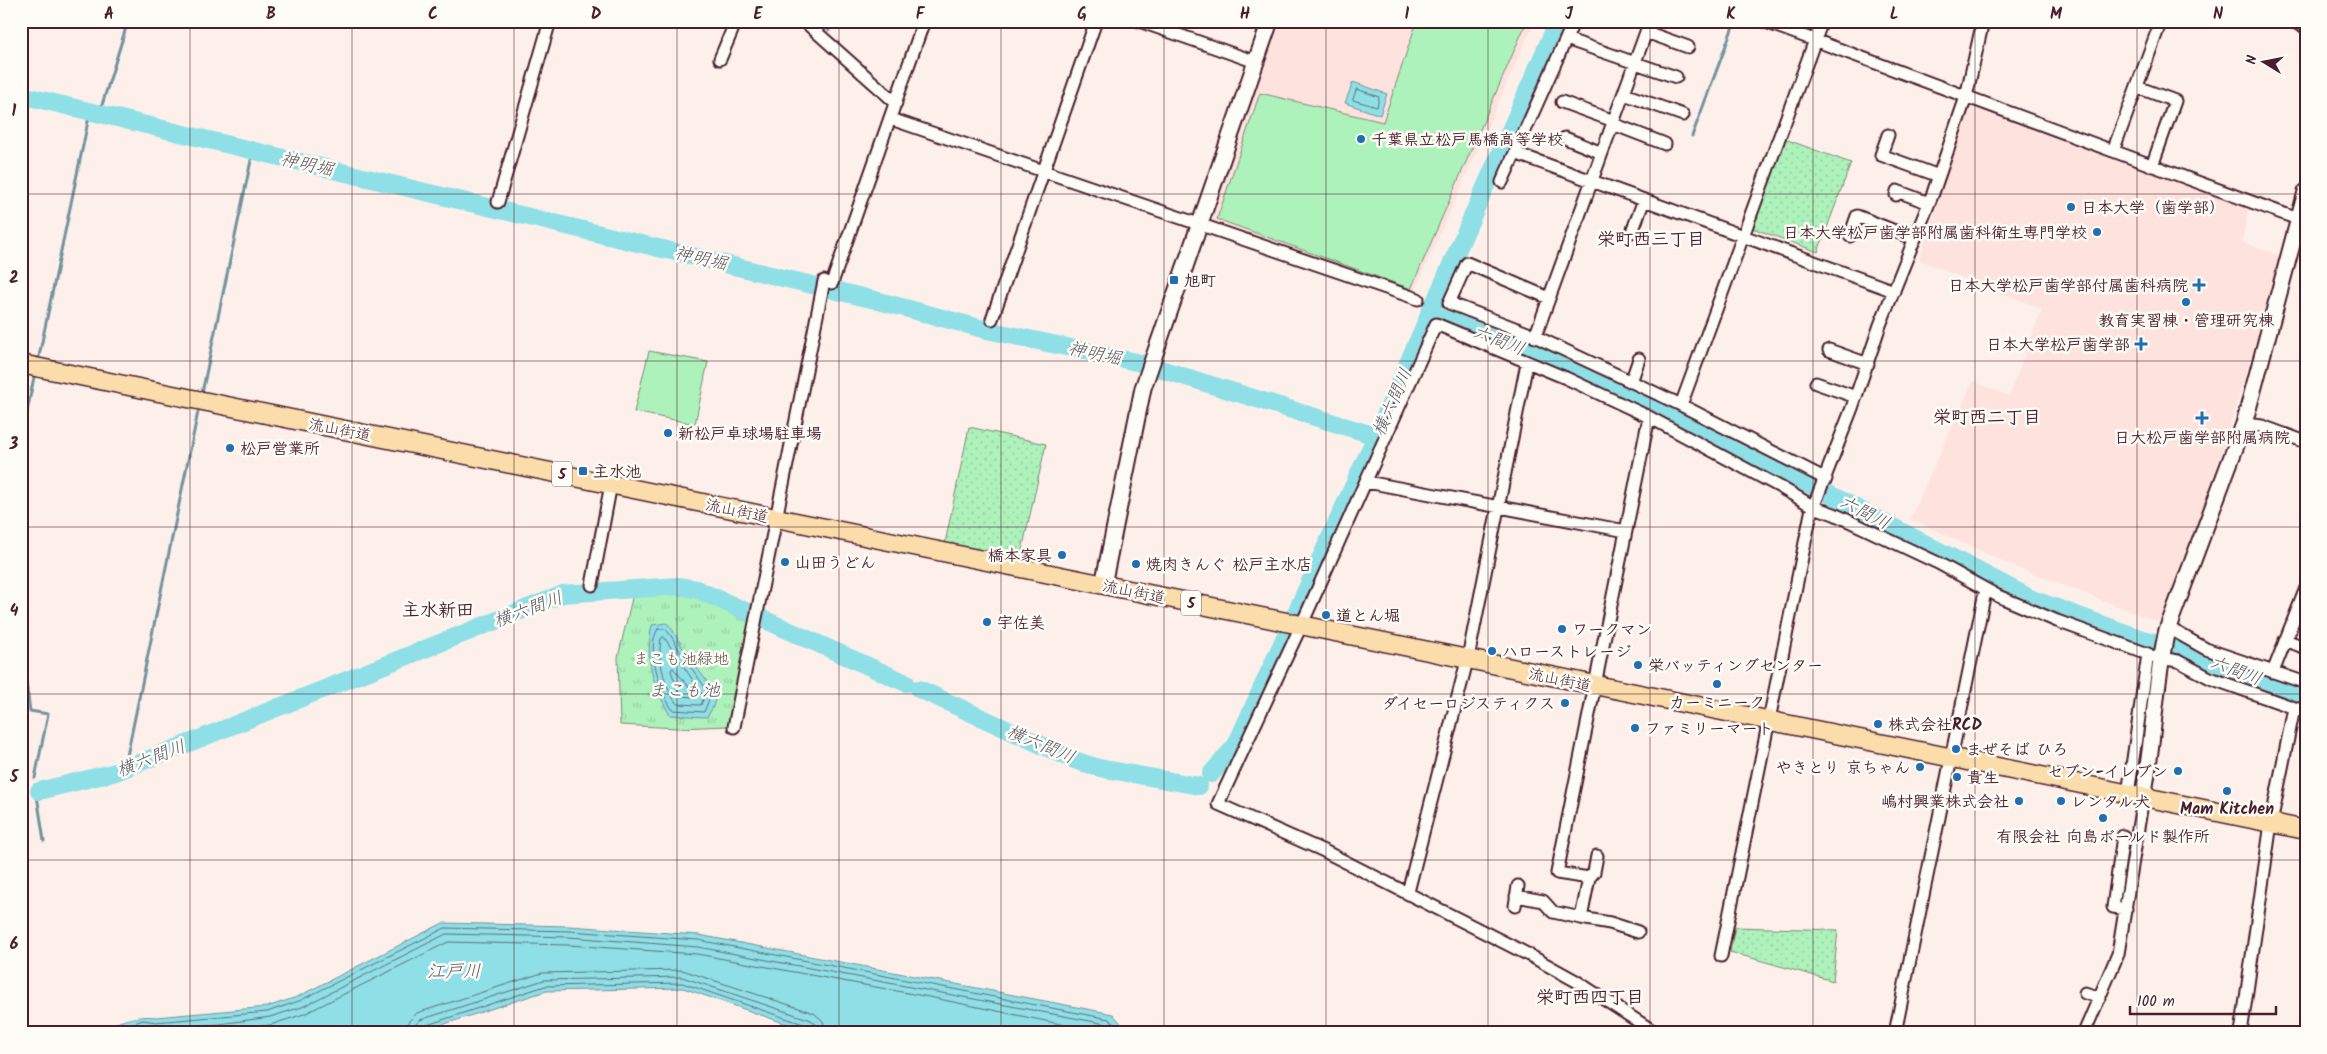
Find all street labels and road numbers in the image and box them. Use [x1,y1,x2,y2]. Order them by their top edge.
street label: 流山街道 [306,412,374,449]
road number: 5 [552,462,572,486]
street label: 流山街道 [703,493,771,530]
street label: 流山街道 [1100,574,1168,611]
road number: 5 [1181,590,1201,616]
street label: 流山街道 [1526,662,1594,699]

